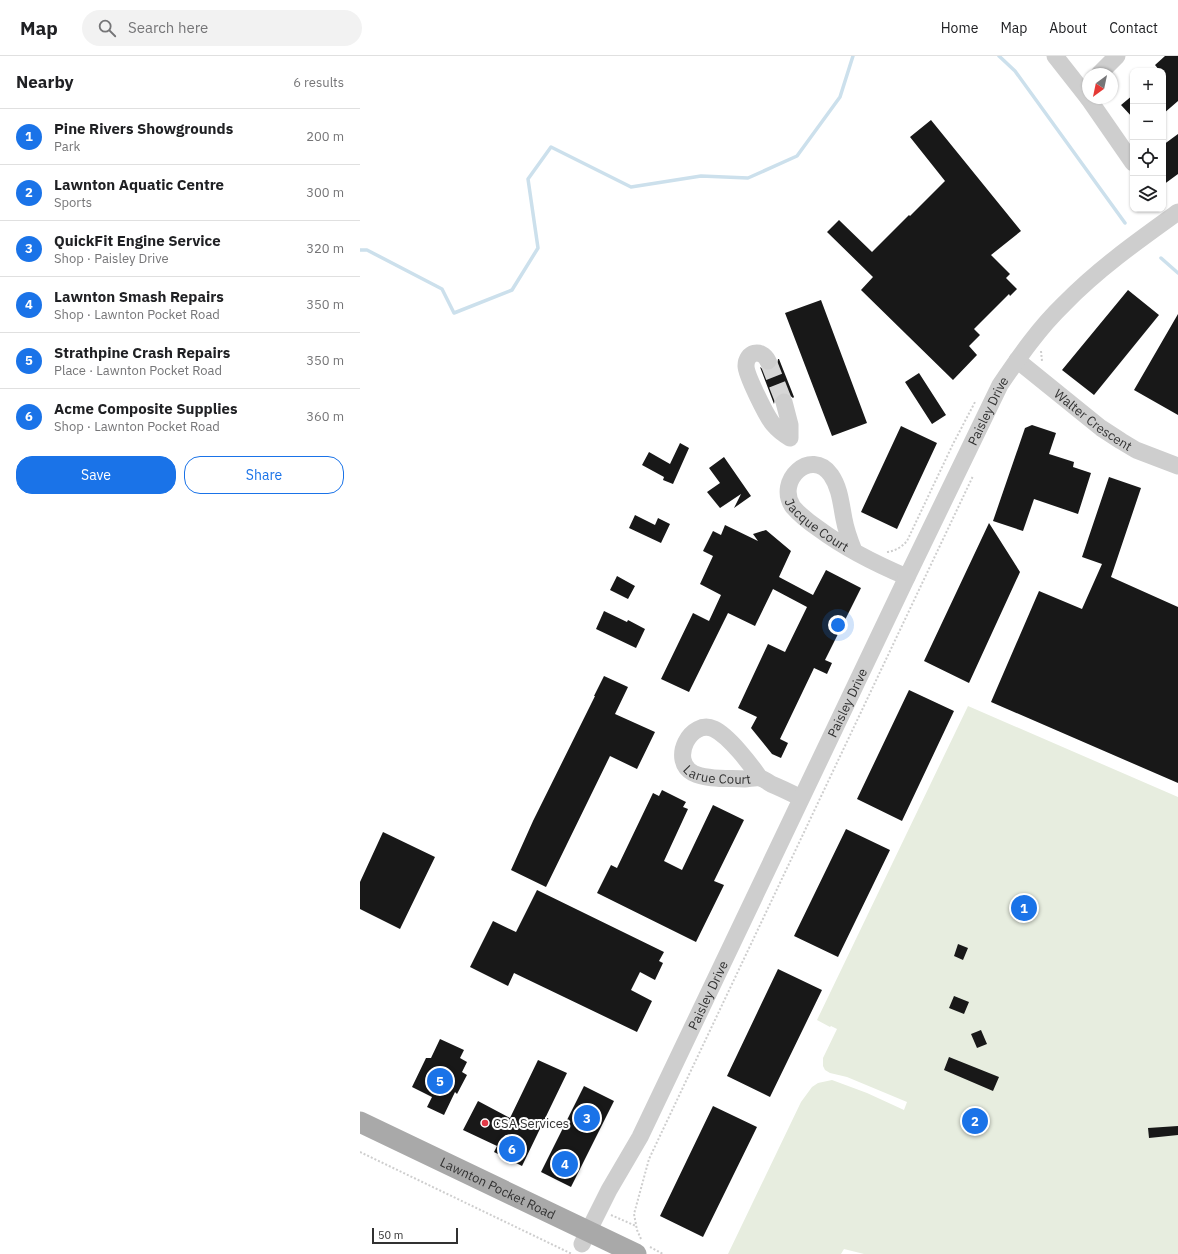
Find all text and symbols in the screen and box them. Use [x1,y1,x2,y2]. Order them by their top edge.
search box [82,10,362,46]
text: Map [20,16,58,40]
icon: search [96,17,118,39]
text: Search here [128,18,208,37]
text: Home [941,19,978,37]
text: Map [1000,19,1027,37]
text: About [1049,19,1087,37]
text: Contact [1109,19,1158,37]
north arrow [1082,68,1118,104]
map controls [1130,68,1166,212]
button: + [1130,68,1166,104]
text: Nearby [16,71,74,93]
text: 6 results [293,74,344,91]
button: − [1130,104,1166,140]
text: Pine Rivers Showgrounds [54,119,233,138]
text: 1 [25,128,33,145]
text: 200 m [306,128,344,145]
text: Park [54,138,80,155]
button: locate [1130,140,1166,176]
text: Lawnton Aquatic Centre [54,175,224,194]
button: layers [1130,176,1166,212]
text: 2 [25,184,33,201]
text: 300 m [306,184,344,201]
text: Sports [54,194,92,211]
text: QuickFit Engine Service [54,231,221,250]
text: 3 [25,240,33,257]
text: 320 m [306,240,344,257]
text: Shop · Paisley Drive [54,250,169,267]
text: Lawnton Smash Repairs [54,287,224,306]
text: 4 [25,296,33,313]
text: 350 m [306,296,344,313]
text: Shop · Lawnton Pocket Road [54,306,220,323]
text: Strathpine Crash Repairs [54,343,230,362]
text: 5 [25,352,33,369]
text: 350 m [306,352,344,369]
text: Place · Lawnton Pocket Road [54,362,222,379]
street label: Paisley Drive [964,373,1012,448]
street label: Walter Crescent [1051,385,1135,454]
text: Acme Composite Supplies [54,399,238,418]
text: 6 [25,408,33,425]
text: 360 m [306,408,344,425]
text: Shop · Lawnton Pocket Road [54,418,220,435]
button: Save [16,456,176,494]
button: Share [184,456,344,494]
street label: Jacque Court [781,496,852,555]
your location [828,615,848,635]
street label: Paisley Drive [823,665,871,740]
street label: Larue Court [680,761,752,788]
pin: 1 [1011,893,1037,923]
street label: Paisley Drive [684,958,731,1032]
pin: 5 [427,1066,453,1096]
pin: 3 [574,1103,600,1133]
pin: 2 [962,1106,988,1136]
place label: CSA Services [493,1115,569,1132]
marker: CSA Services [480,1118,490,1128]
pin: 6 [499,1134,525,1164]
pin: 4 [552,1149,578,1179]
street label: Lawnton Pocket Road [438,1153,558,1223]
scale bar [372,1226,458,1245]
text: 50 m [378,1228,403,1242]

